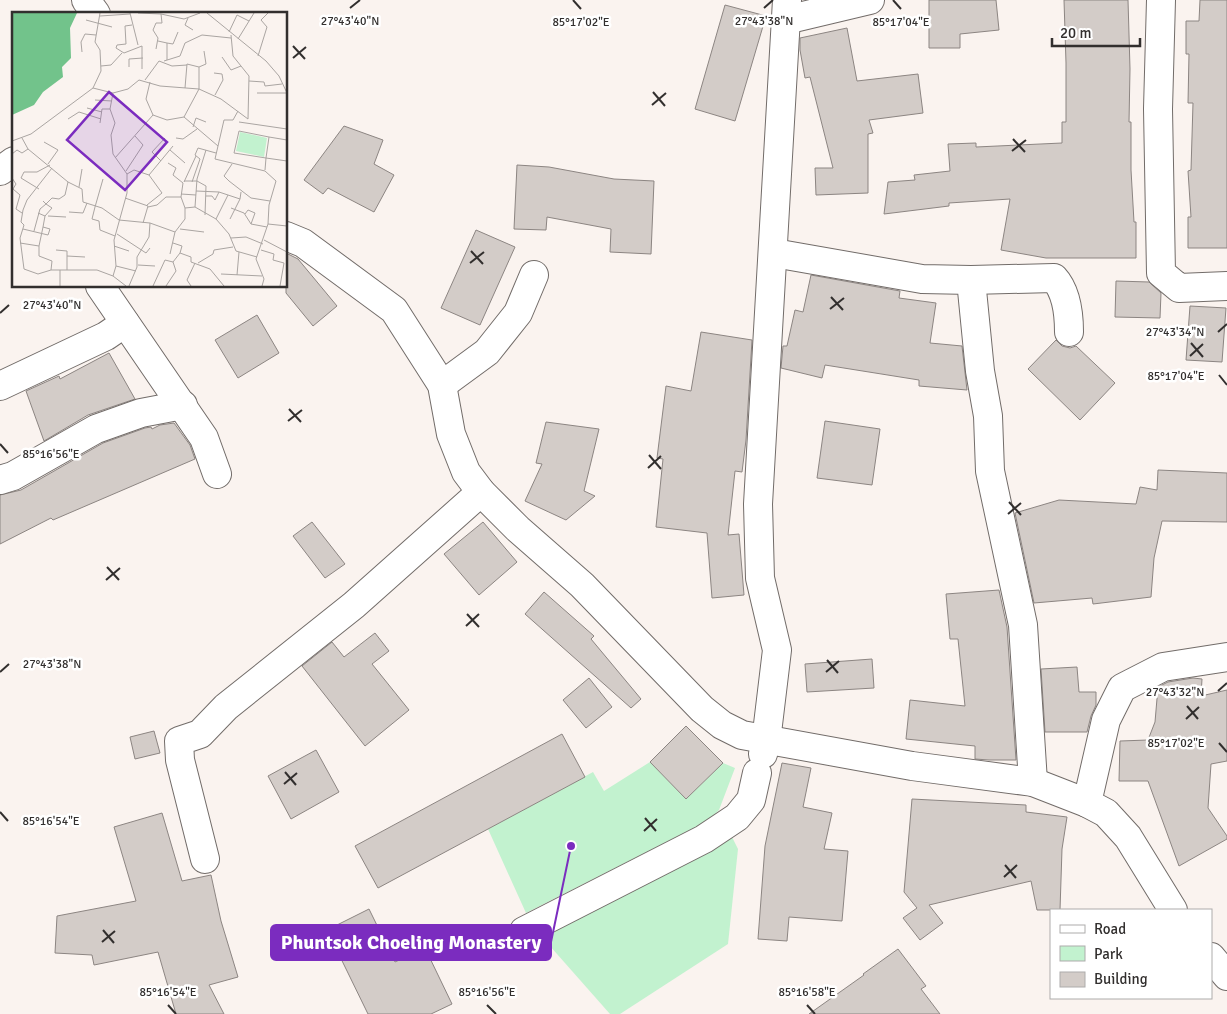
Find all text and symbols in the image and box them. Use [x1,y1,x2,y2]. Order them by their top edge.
inset map [12,12,288,288]
text: 27°43'40"N [321,14,379,29]
text: 27°43'38"N [735,14,793,29]
text: 85°17'02"E [552,15,610,30]
text: 85°17'04"E [872,15,930,30]
scale bar [1052,15,1140,47]
text: 20 m [1060,24,1091,42]
text: 27°43'40"N [23,298,81,313]
text: 27°43'34"N [1146,325,1204,340]
text: 85°17'04"E [1147,369,1205,384]
text: 85°16'56"E [22,447,80,462]
text: 27°43'38"N [23,657,81,672]
text: 27°43'32"N [1146,685,1204,700]
text: 85°17'02"E [1147,736,1205,751]
text: 85°16'54"E [22,814,80,829]
legend [1050,909,1212,999]
text: Road [1094,920,1126,938]
callout: Phuntsok Choeling Monastery [271,925,551,960]
text: Phuntsok Choeling Monastery [281,930,541,955]
text: Park [1094,945,1123,963]
text: Building [1094,970,1148,988]
text: 85°16'54"E [139,985,197,1000]
text: 85°16'56"E [458,985,516,1000]
text: 85°16'58"E [778,985,836,1000]

